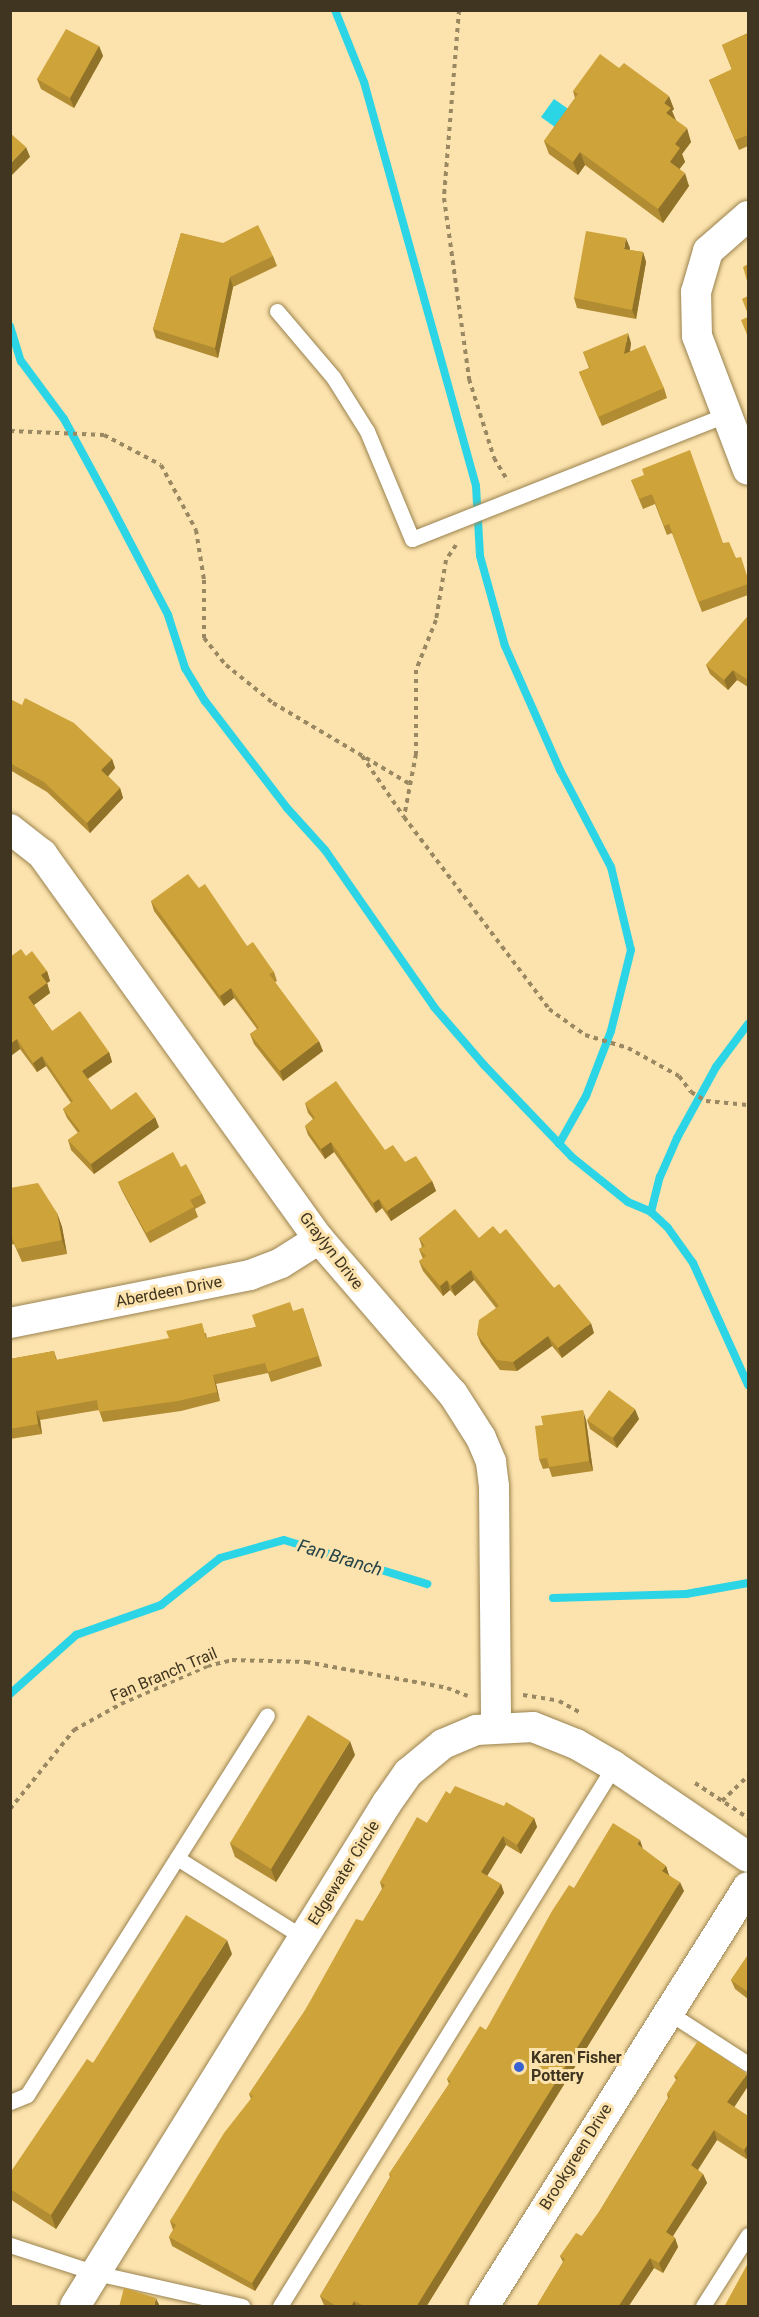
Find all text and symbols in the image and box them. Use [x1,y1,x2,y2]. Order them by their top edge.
street label: Graylyn Drive [295,1209,367,1293]
street label: Aberdeen Drive [114,1272,224,1312]
water label: Fan Branch [295,1535,385,1581]
street label: Fan Branch Trail [108,1644,220,1706]
street label: Edgewater Circle [304,1817,384,1929]
place label: Karen Fisher Pottery [531,2048,622,2086]
marker: Karen Fisher Pottery [512,2060,526,2074]
street label: Brookgreen Drive [536,2100,616,2214]

